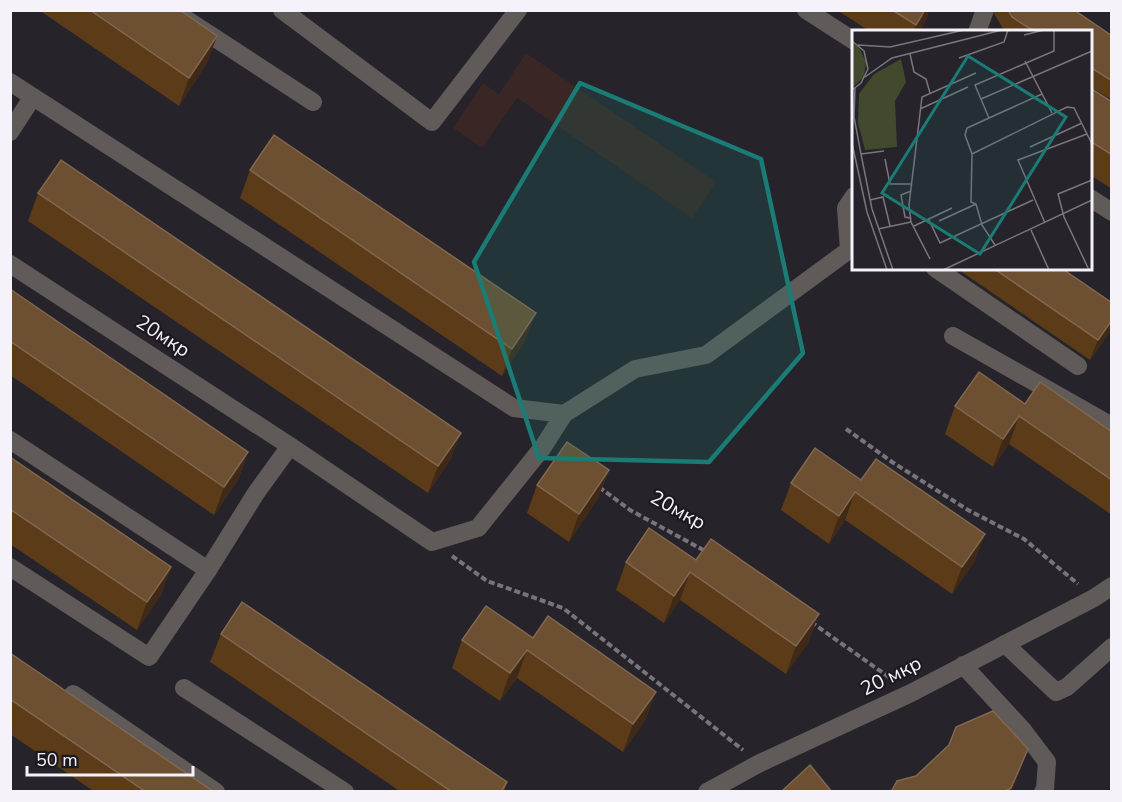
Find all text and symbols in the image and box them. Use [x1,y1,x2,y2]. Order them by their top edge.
inset map [852,30,1092,270]
street label: 20мкр [131,308,195,364]
street label: 20мкр [645,484,711,536]
street label: 20 мкр [856,650,926,702]
scale bar [27,739,194,777]
text: 50 m [36,748,78,772]

